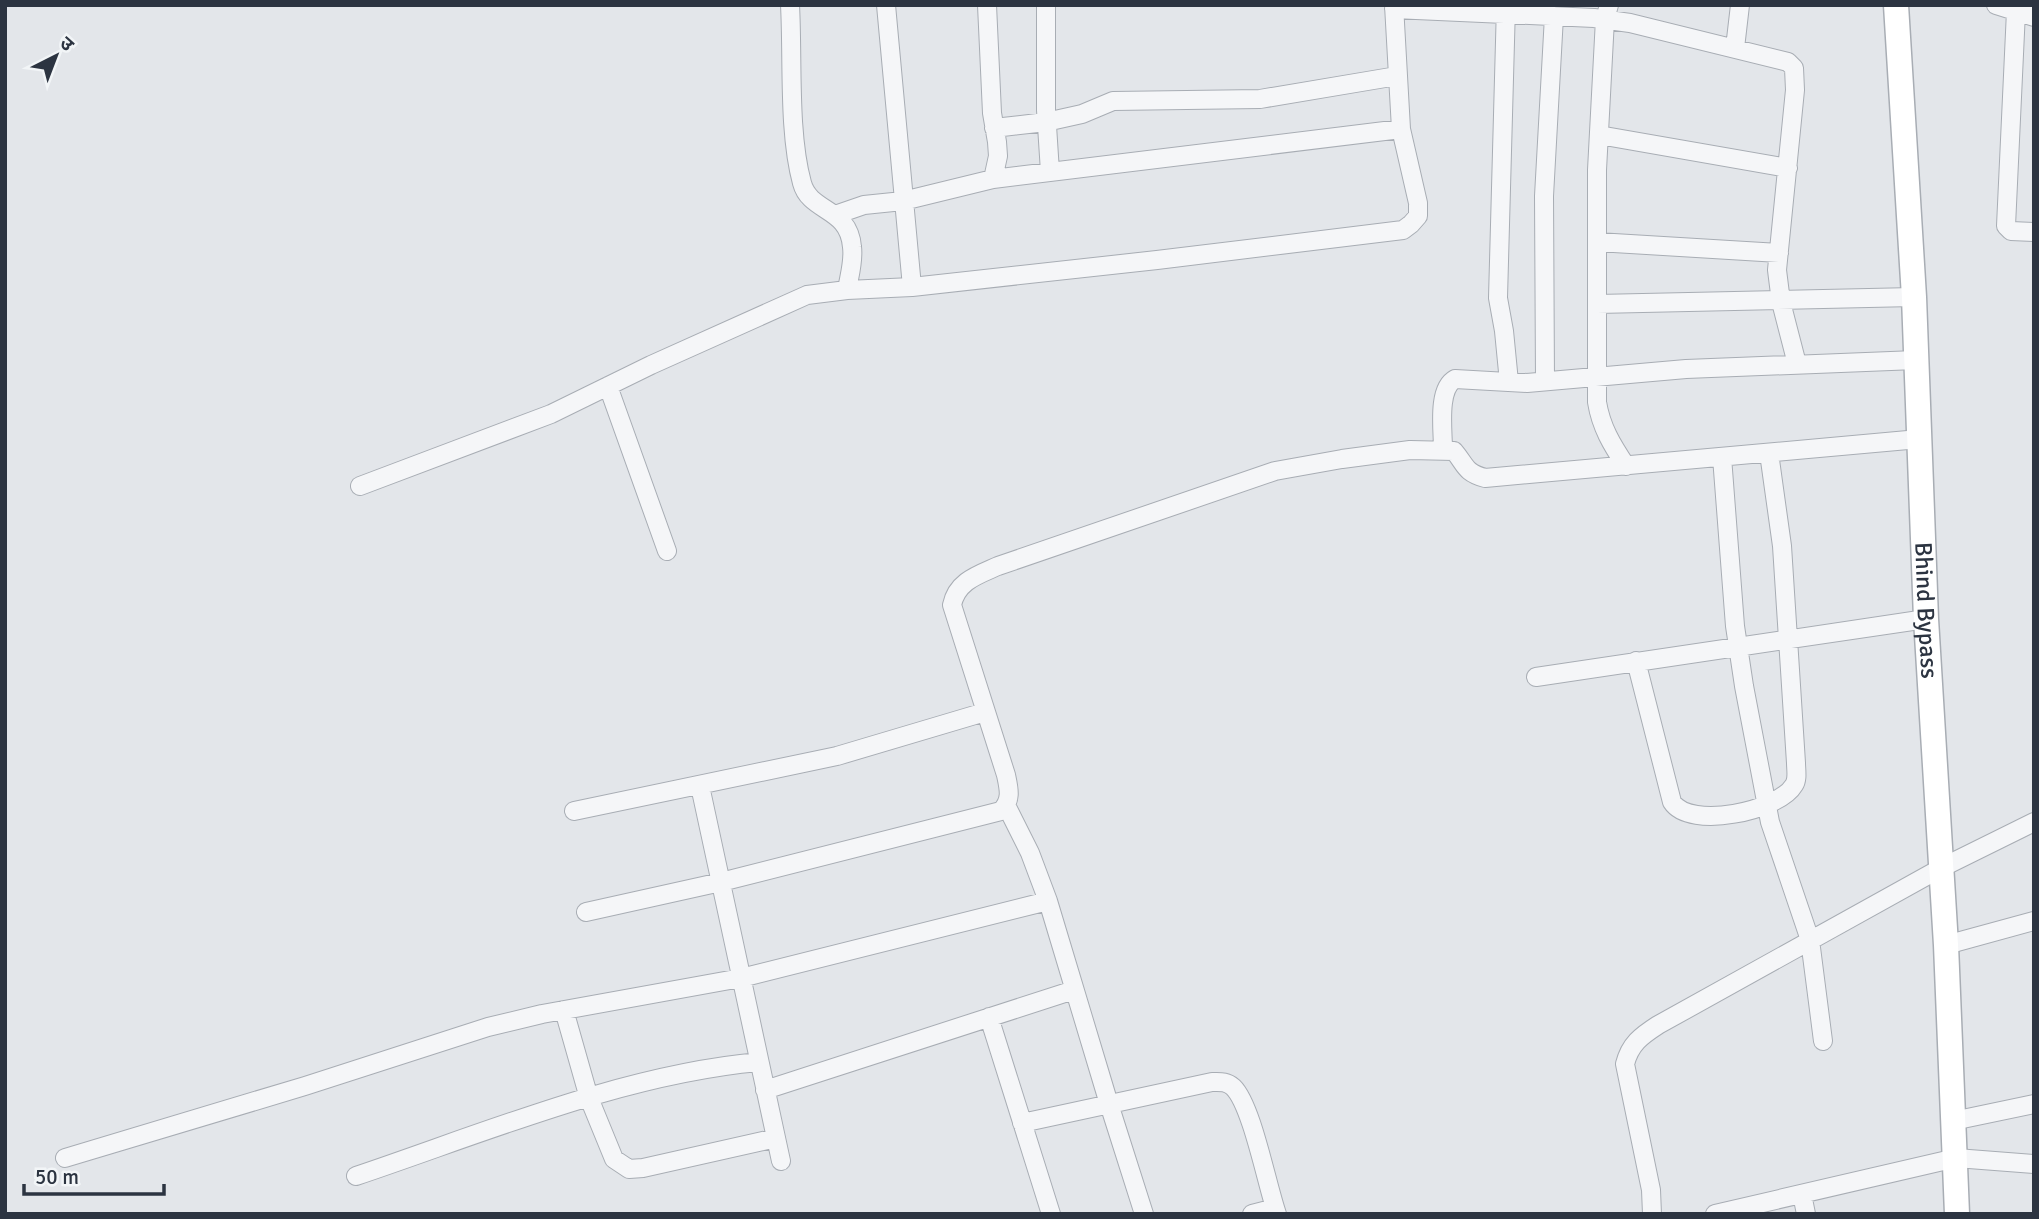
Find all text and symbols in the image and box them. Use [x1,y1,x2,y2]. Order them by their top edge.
north arrow [21,21,91,91]
text: उ [55,31,80,57]
street label: Bhind Bypass [1908,541,1945,679]
scale bar [24,1152,164,1196]
text: 50 m [35,1164,79,1190]

